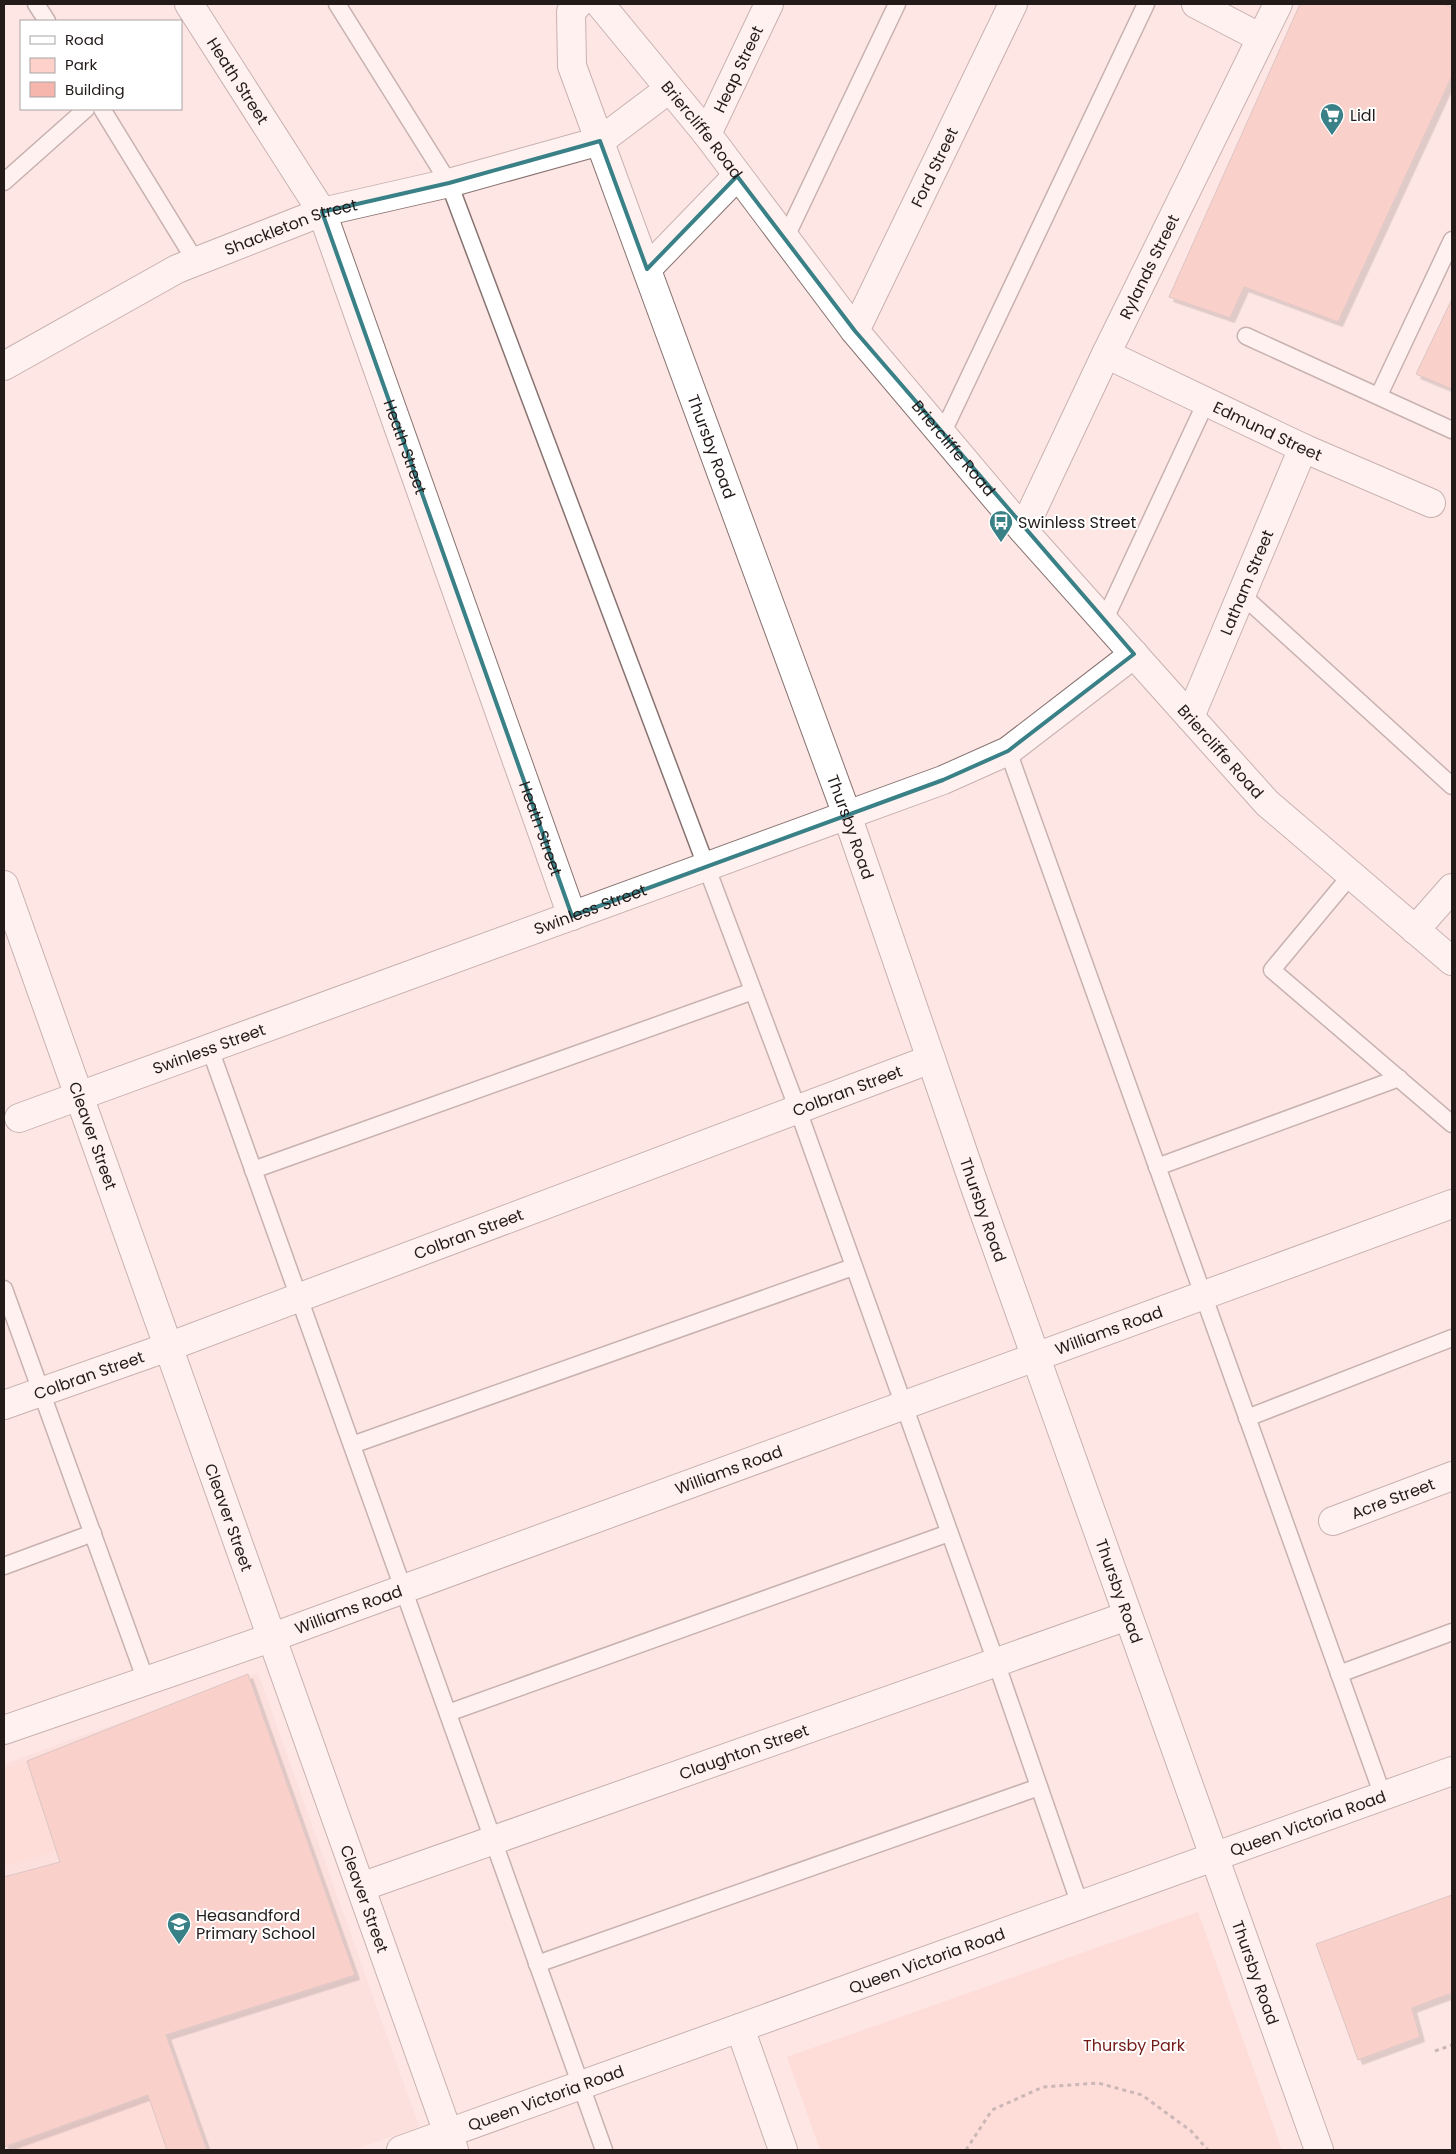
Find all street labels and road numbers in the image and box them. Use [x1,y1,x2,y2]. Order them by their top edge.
street label: Heap Street [707,22,769,116]
street label: Heath Street [202,33,274,129]
street label: Briercliffe Road [656,76,748,184]
street label: Ford Street [905,123,963,211]
street label: Shackleton Street [221,193,360,261]
street label: Rylands Street [1113,210,1185,323]
street label: Thursby Road [682,391,741,502]
street label: Briercliffe Road [906,395,1001,501]
street label: Edmund Street [1209,395,1326,466]
street label: Heath Street [378,396,433,497]
street label: Latham Street [1214,526,1279,639]
street label: Briercliffe Road [1172,699,1269,804]
street label: Thursby Road [822,771,880,882]
street label: Heath Street [513,778,568,879]
street label: Swinless Street [530,878,650,940]
street label: Swinless Street [149,1017,268,1080]
street label: Colbran Street [789,1059,906,1122]
street label: Cleaver Street [63,1078,123,1193]
street label: Thursby Road [954,1154,1012,1265]
street label: Colbran Street [410,1202,527,1265]
street label: Williams Road [1052,1300,1166,1360]
street label: Colbran Street [31,1345,147,1405]
street label: Williams Road [672,1439,786,1500]
street label: Cleaver Street [199,1460,259,1574]
street label: Acre Street [1348,1472,1438,1525]
street label: Thursby Road [1090,1536,1149,1646]
street label: Williams Road [291,1579,405,1640]
street label: Claughton Street [676,1718,812,1785]
street label: Queen Victoria Road [1227,1784,1389,1862]
street label: Cleaver Street [335,1842,394,1956]
street label: Thursby Road [1226,1917,1285,2028]
street label: Queen Victoria Road [846,1922,1008,1999]
street label: Queen Victoria Road [465,2059,627,2136]

